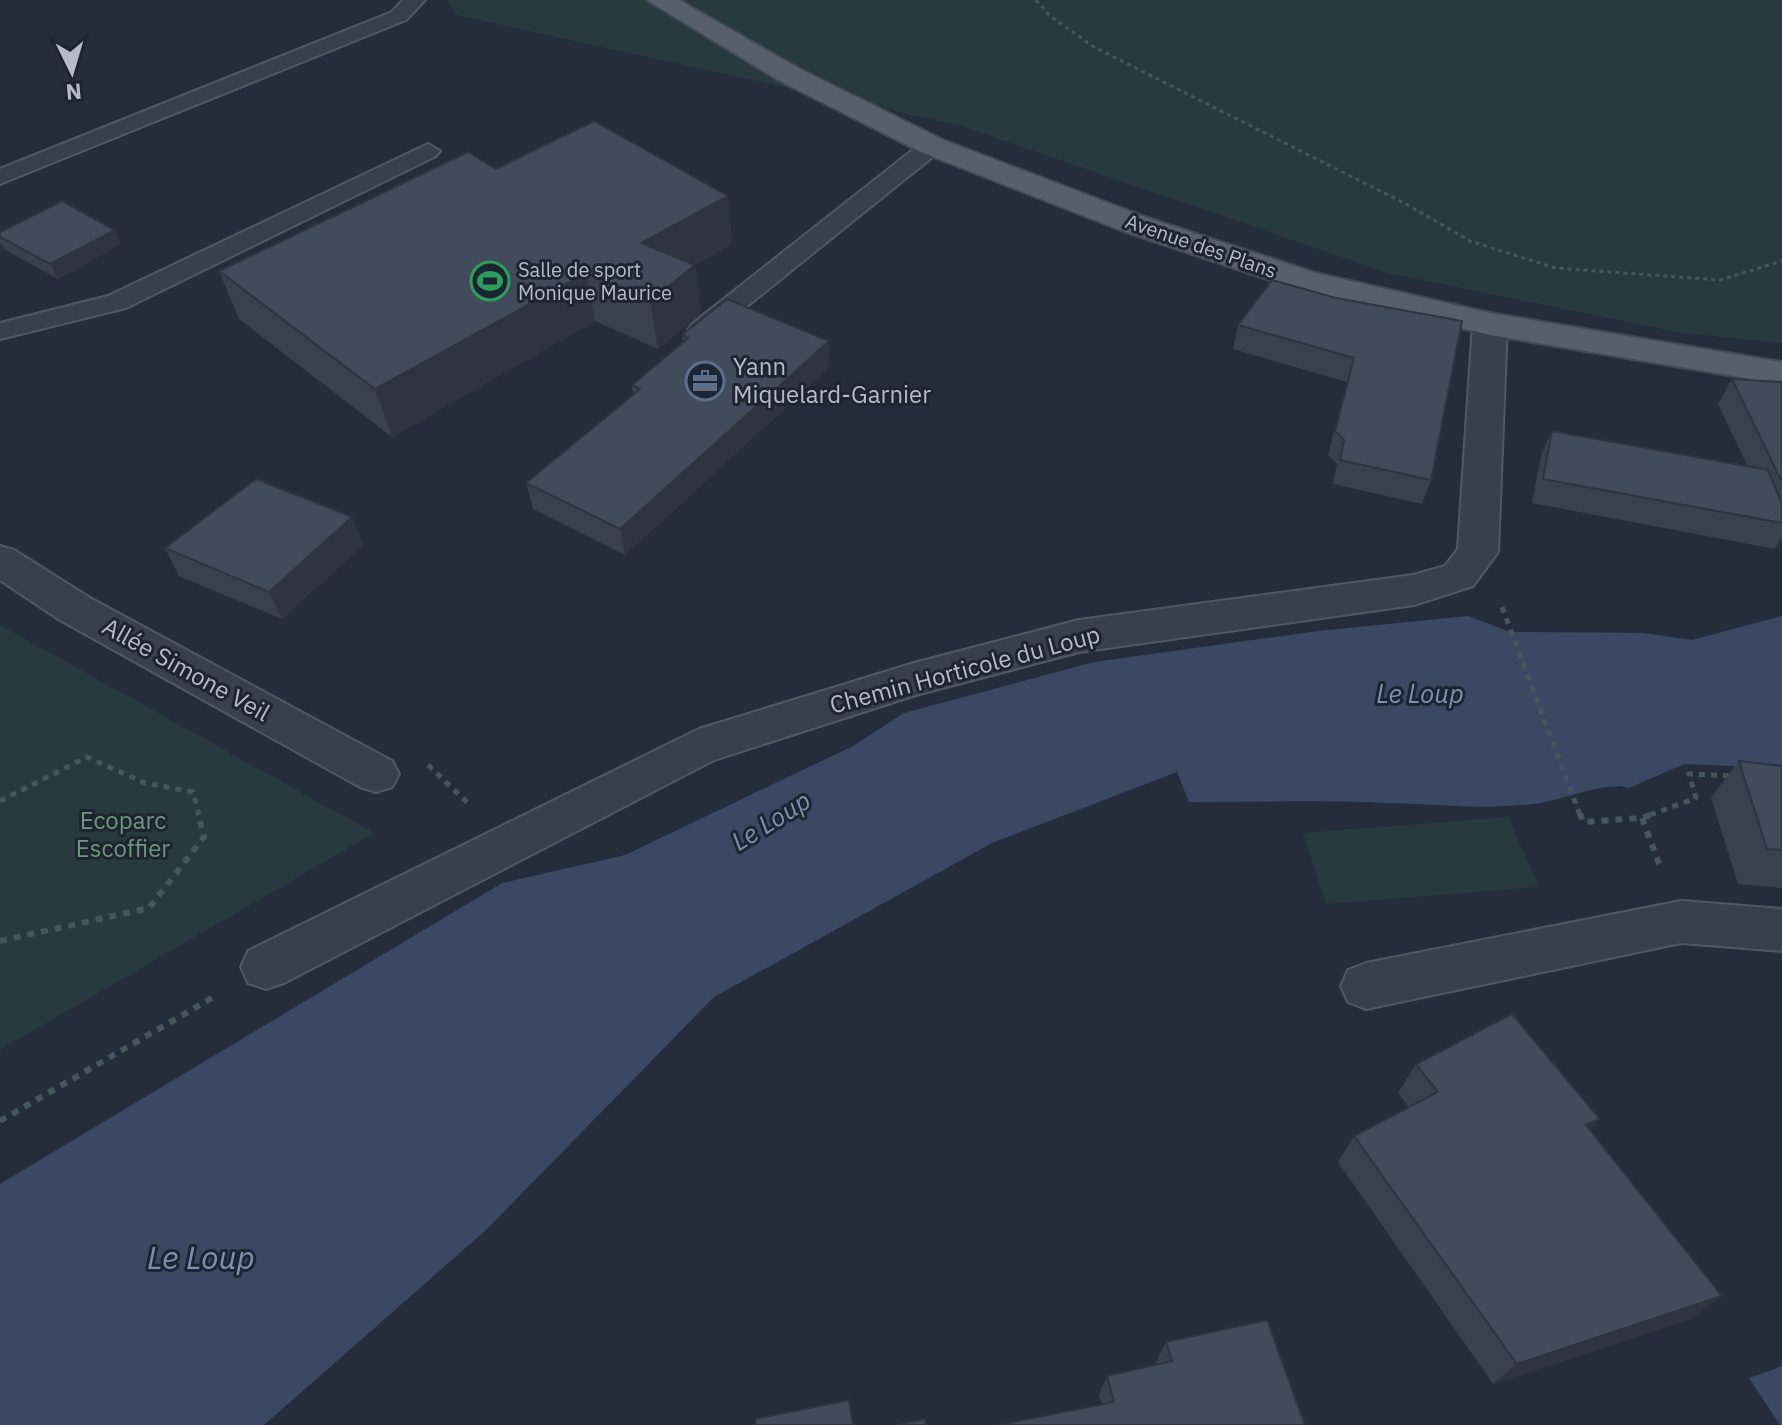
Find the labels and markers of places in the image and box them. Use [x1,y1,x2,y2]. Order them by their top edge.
place label: Salle de sport Monique Maurice [518,256,672,306]
sports icon: Salle de sport Monique Maurice [469,260,511,302]
place label: Yann Miquelard-Garnier [733,350,931,410]
office icon: Yann Miquelard-Garnier [684,360,726,402]

